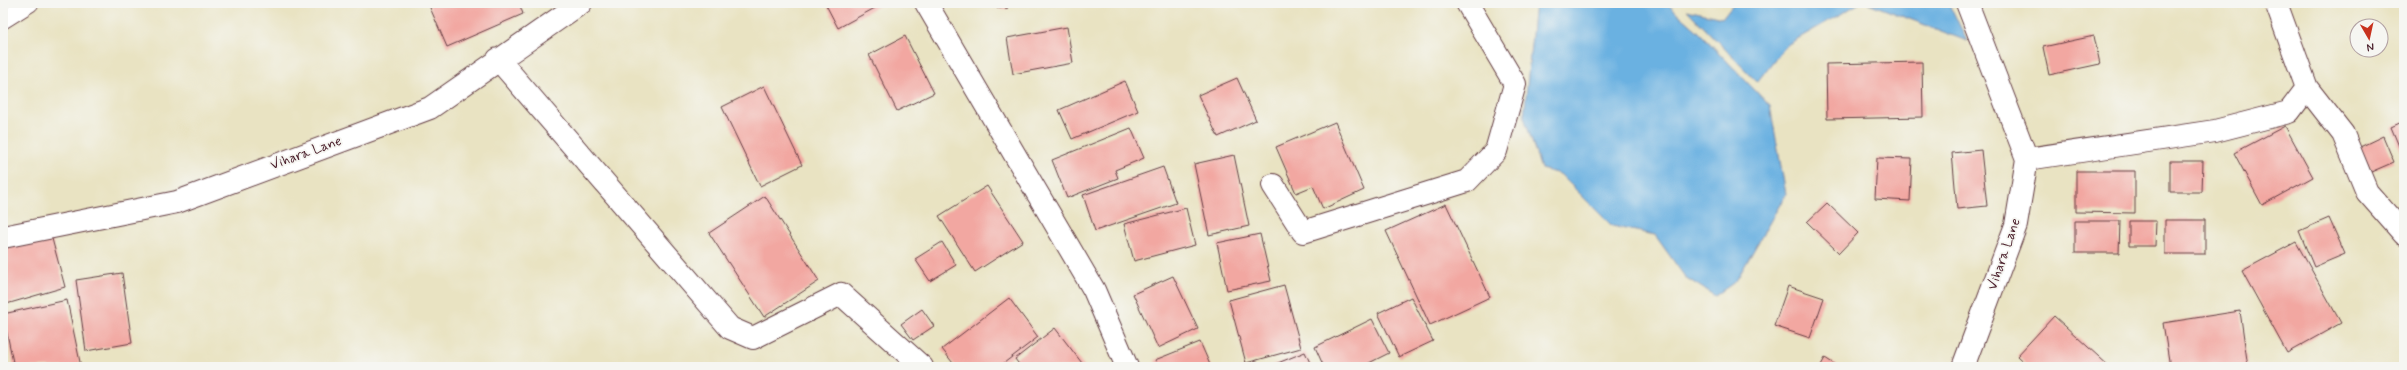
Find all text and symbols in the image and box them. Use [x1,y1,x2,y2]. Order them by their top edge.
north arrow [2349,18,2389,58]
text: N [2366,39,2375,54]
street label: Vihara Lane [268,132,344,174]
street label: Vihara Lane [1983,216,2025,292]

